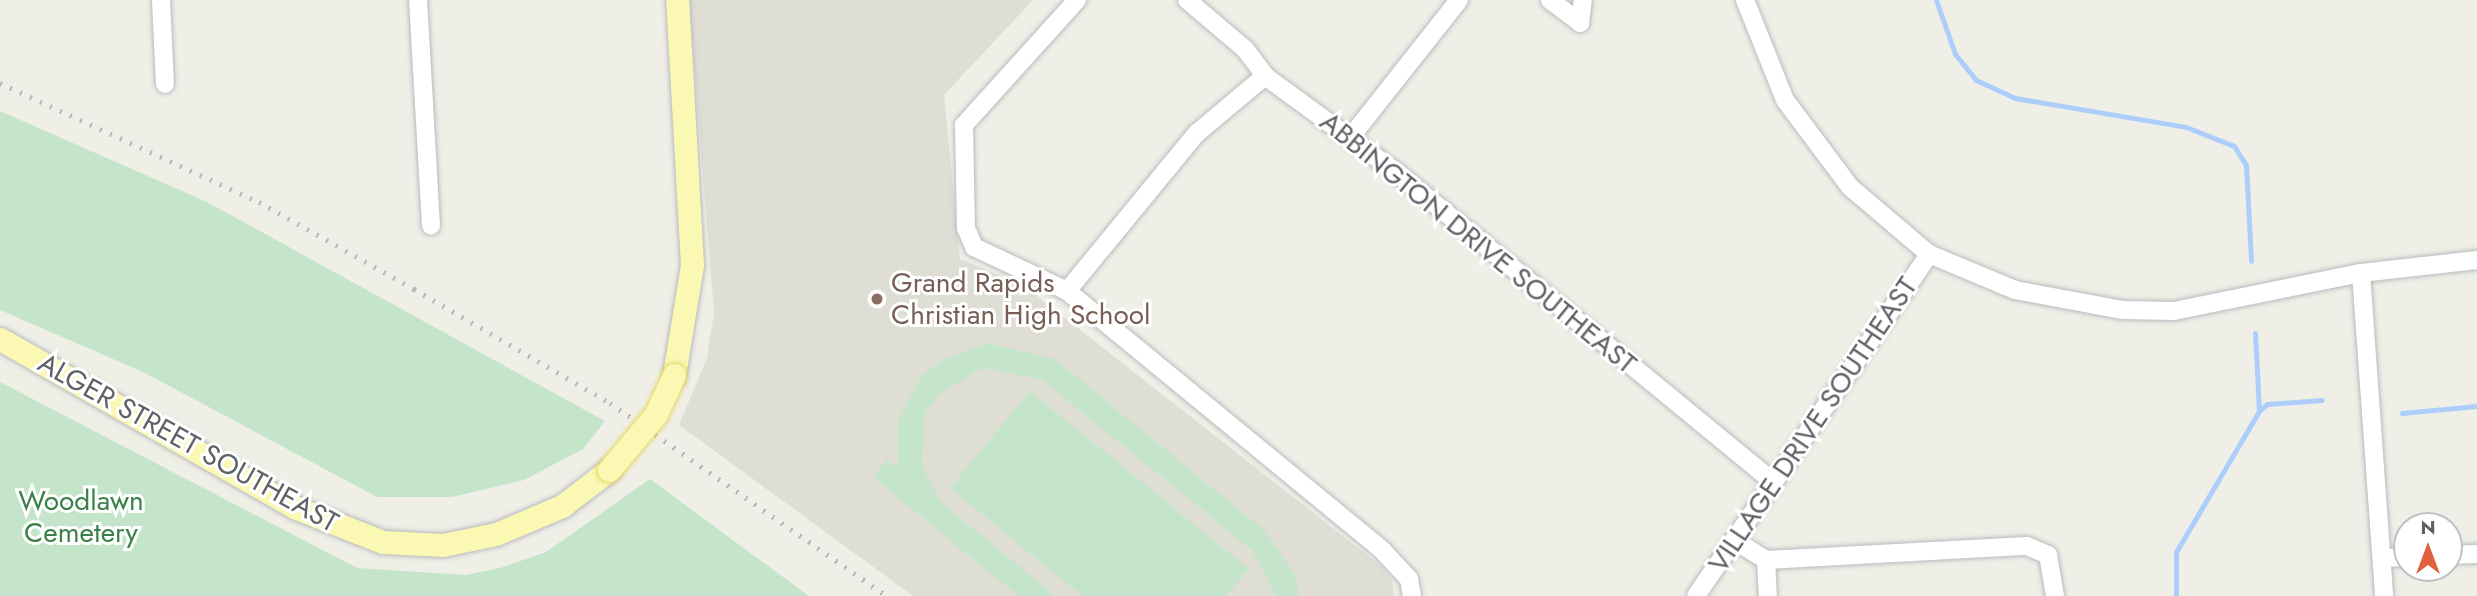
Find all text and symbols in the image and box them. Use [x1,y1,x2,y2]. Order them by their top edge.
street label: ABBINGTON DRIVE SOUTHEAST [1313,105,1643,381]
place label: Grand Rapids Christian High School [891,266,1150,332]
street label: VILLAGE DRIVE SOUTHEAST [1702,271,1924,579]
marker: Grand Rapids Christian High School [869,291,885,307]
street label: ALGER STREET SOUTHEAST [32,346,344,540]
park label: Woodlawn Cemetery [18,484,144,550]
north arrow [2393,512,2463,582]
text: N [2420,514,2436,541]

